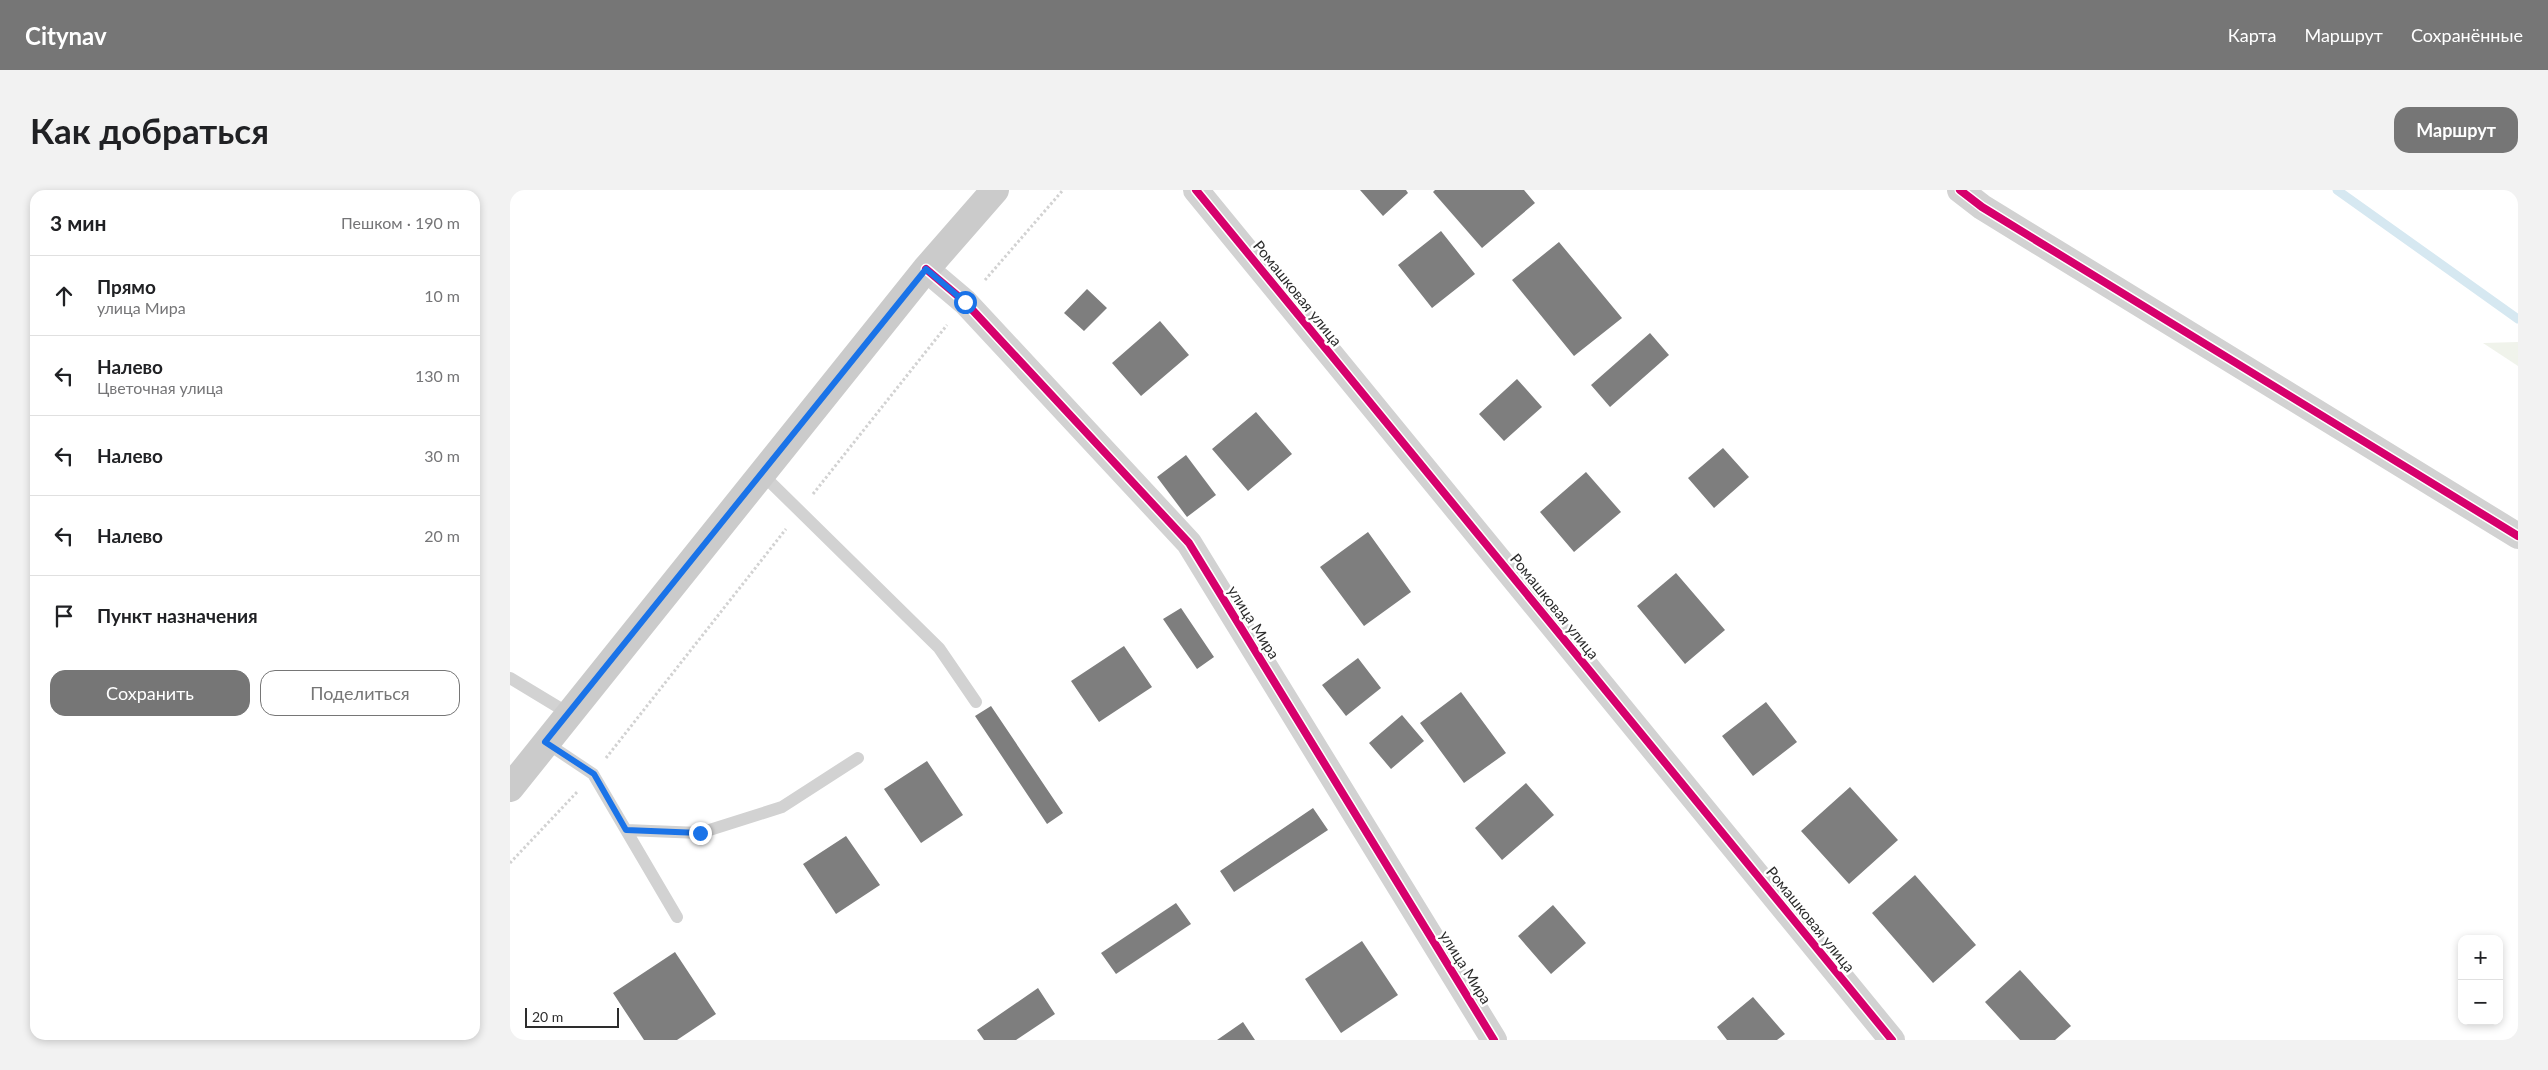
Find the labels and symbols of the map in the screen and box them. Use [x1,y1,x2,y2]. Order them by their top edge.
street label: Ромашковая улица [1250,237,1346,349]
route start [954,291,977,314]
street label: Ромашковая улица [1507,550,1603,662]
street label: улица Мира [1224,582,1284,662]
route end [689,822,712,845]
street label: Ромашковая улица [1763,863,1859,975]
street label: улица Мира [1436,927,1496,1007]
scale bar [525,1005,619,1028]

